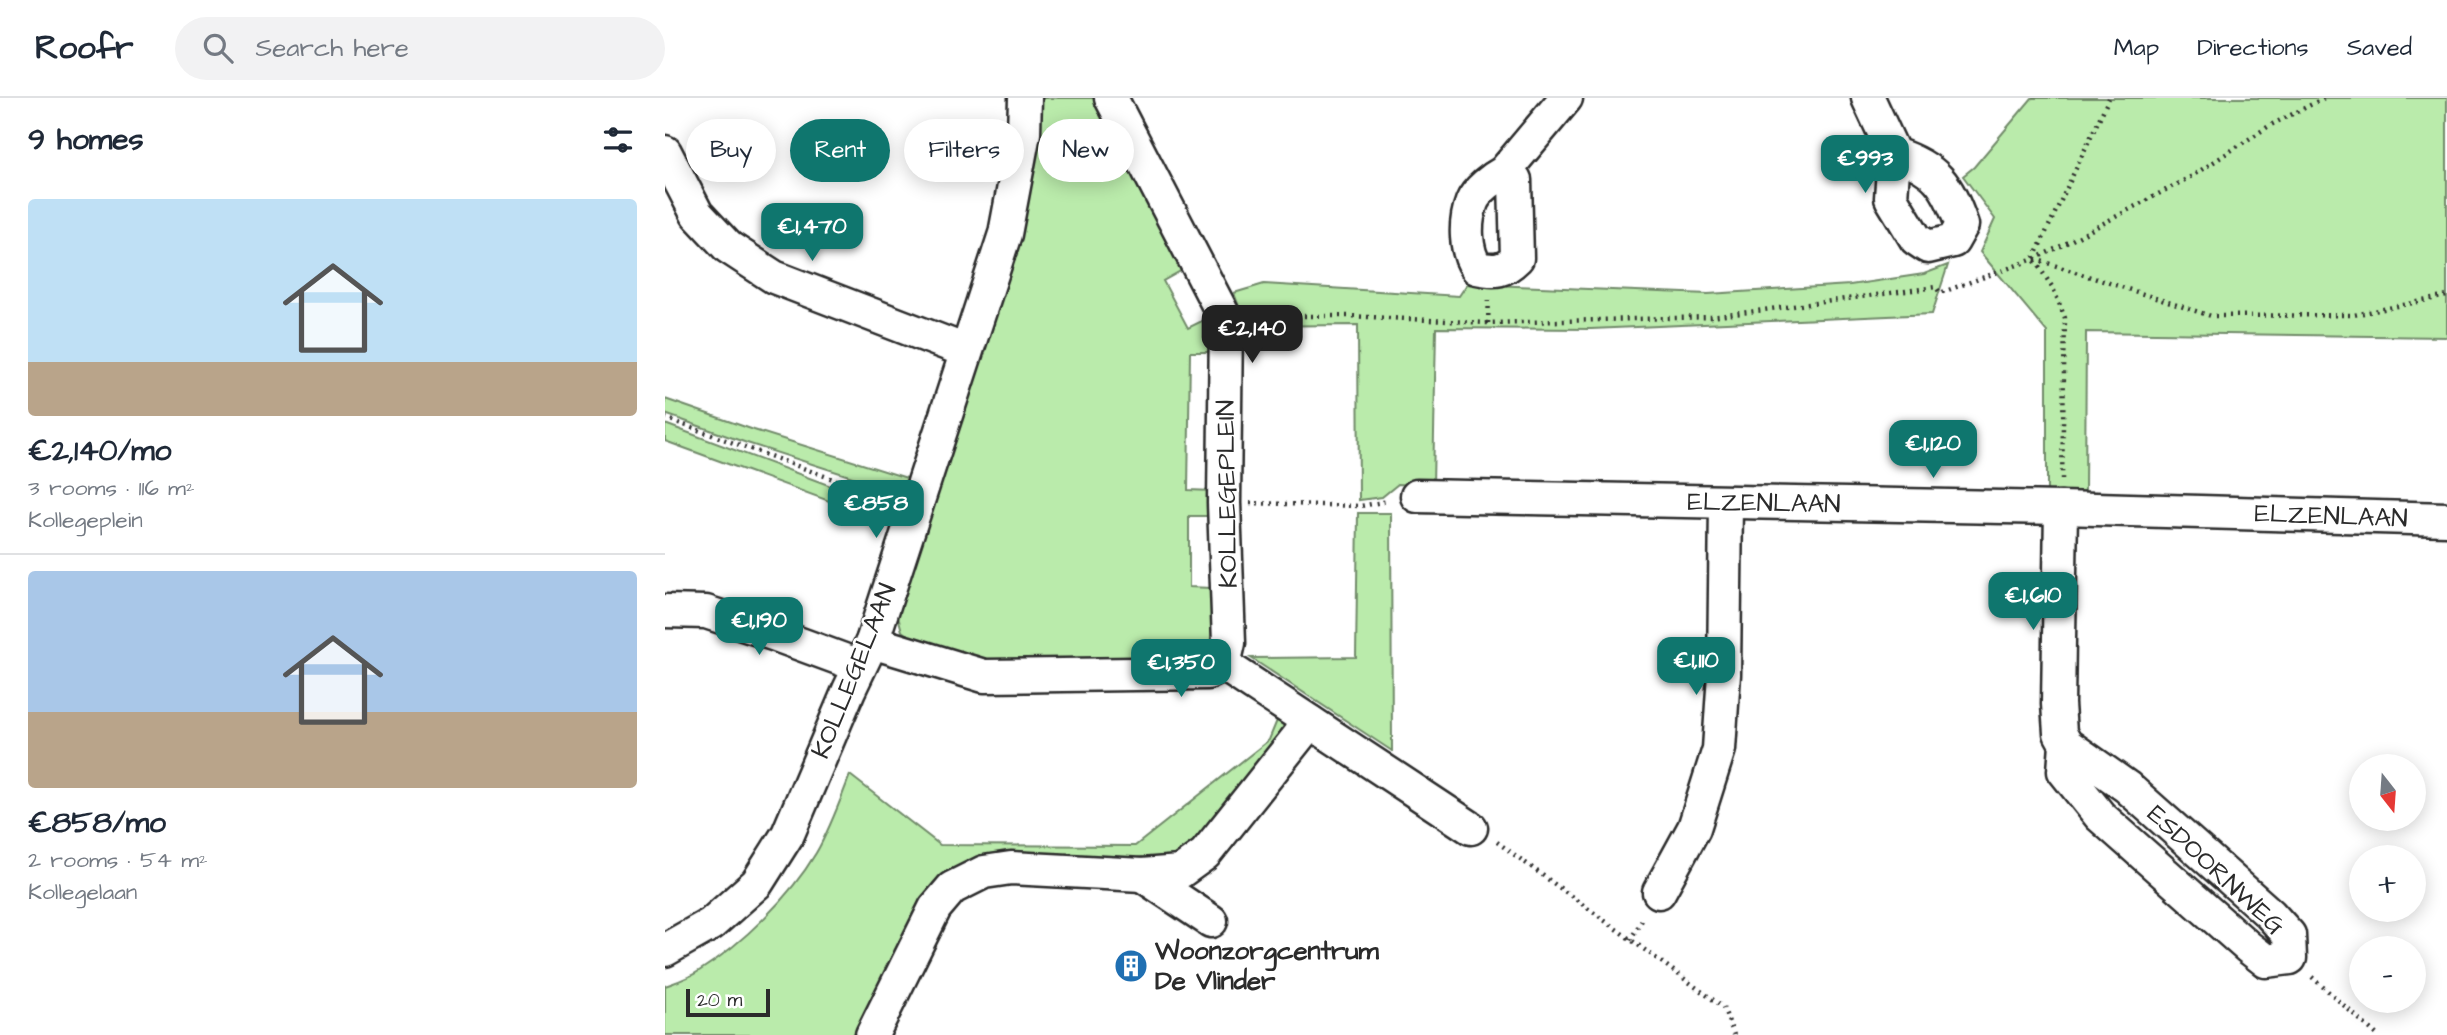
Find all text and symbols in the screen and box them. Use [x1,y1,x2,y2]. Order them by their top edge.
search box [175,17,665,80]
text: Roofr [35,25,133,71]
icon: search [199,29,237,67]
text: Search here [255,30,409,66]
text: Map [2114,31,2159,65]
text: Directions [2197,31,2309,65]
text: Saved [2347,31,2412,65]
text: 9 homes [28,119,143,161]
chip: Buy [686,119,776,182]
chip: Rent [790,119,890,182]
chip: Filters [904,119,1024,182]
chip: New [1038,119,1134,182]
icon: filters [599,121,637,159]
pin: €993 [1824,136,1906,195]
text: €993 [1837,142,1893,174]
pin: €1,470 [755,204,869,263]
text: €1,470 [777,210,847,242]
icon: home [270,245,396,371]
pin: €2,140 [1195,306,1309,365]
text: €2,140 [1218,312,1286,344]
street label: KOLLEGEPLEIN [1207,400,1247,588]
pin: €1,120 [1876,420,1990,480]
text: €1,120 [1905,427,1961,459]
text: €2,140/mo [28,430,171,472]
text: 3 rooms · 116 m² [28,472,195,504]
pin: €858 [835,480,917,540]
street label: ELZENLAAN [1687,484,1841,522]
text: €858 [844,487,908,519]
street label: ELZENLAAN [2254,495,2408,537]
text: Kollegeplein [28,504,143,536]
pin: €1,610 [1976,573,2090,632]
street label: KOLLEGELAAN [803,578,905,764]
text: €1,610 [2004,579,2062,611]
pin: €1,190 [702,598,816,657]
text: €1,190 [731,604,787,636]
icon: home [270,617,396,743]
pin: €1,110 [1639,638,1753,697]
pin: €1,350 [1124,640,1238,699]
text: €1,110 [1673,644,1719,676]
text: €1,350 [1147,646,1215,678]
north arrow [2349,754,2425,831]
map controls [2349,754,2426,1013]
street label: ESDOORNWEG [2139,797,2293,943]
text: €858/mo [28,802,166,844]
text: 2 rooms · 54 m² [28,844,208,876]
button: + [2349,845,2426,922]
text: Kollegelaan [28,876,137,908]
place label: Woonzorgcentrum De Vlinder [1154,933,1380,999]
button: − [2349,936,2426,1013]
building icon: Woonzorgcentrum De Vlinder [1112,947,1150,985]
scale bar [686,986,770,1018]
text: 20 m [697,987,742,1014]

